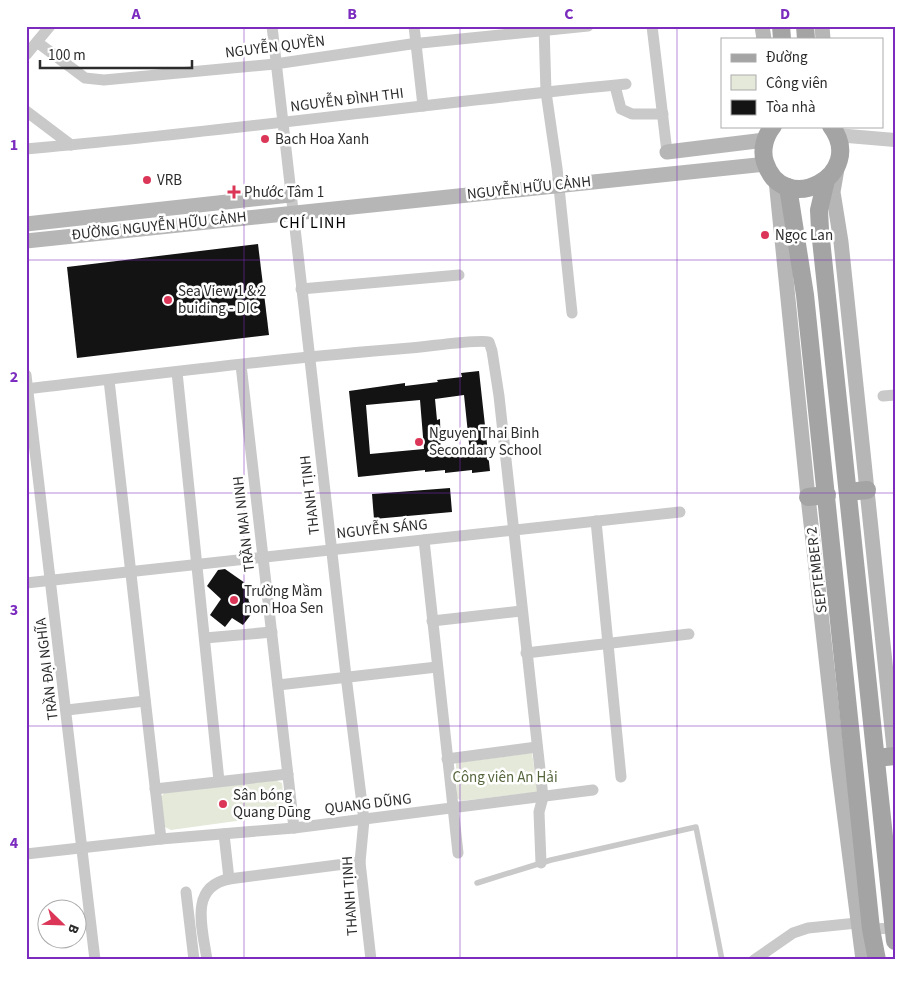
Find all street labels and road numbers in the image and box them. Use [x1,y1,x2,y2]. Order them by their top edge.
street label: NGUYỄN QUYỀN [224,30,326,64]
street label: NGUYỄN ĐÌNH THI [289,83,405,117]
street label: NGUYỄN HỮU CẢNH [466,171,592,205]
street label: ĐƯỜNG NGUYỄN HỮU CẢNH [70,206,248,246]
street label: THANH TỊNH [295,454,325,536]
street label: TRẦN MAI NINH [228,475,260,573]
street label: NGUYỄN SÁNG [335,514,429,544]
street label: SEPTEMBER 2 [801,526,833,614]
street label: TRẦN ĐẠI NGHĨA [30,616,64,721]
street label: QUANG DŨNG [323,788,413,820]
street label: THANH TỊNH [337,855,363,937]

